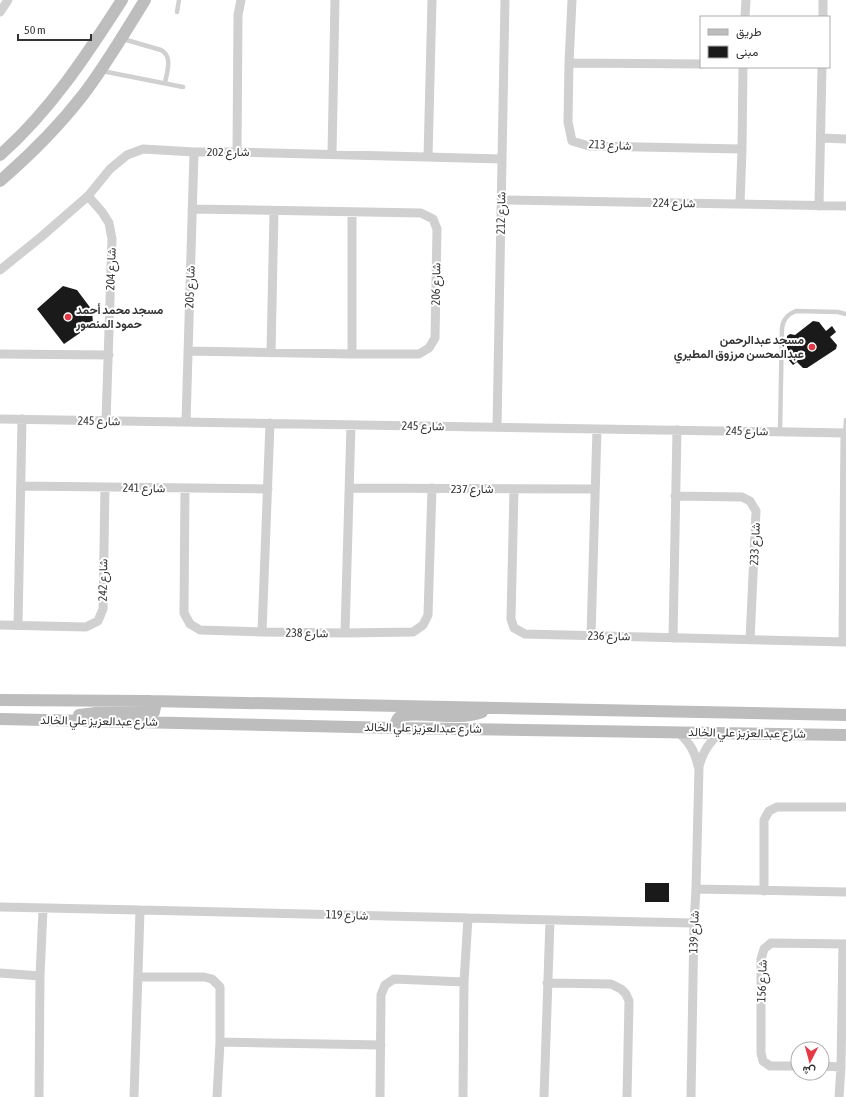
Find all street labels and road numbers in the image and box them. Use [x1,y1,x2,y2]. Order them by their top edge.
street label: شارع 213 [588,137,632,155]
street label: شارع 202 [207,145,249,161]
street label: شارع 212 [494,192,510,235]
street label: شارع 224 [652,196,695,212]
street label: شارع 204 [103,247,121,291]
street label: شارع 206 [429,263,445,306]
street label: شارع 205 [182,265,200,309]
street label: شارع 245 [77,414,120,430]
street label: شارع 245 [401,419,444,435]
street label: شارع 245 [725,424,768,440]
street label: شارع 241 [122,481,165,497]
street label: شارع 237 [451,482,493,498]
street label: شارع 233 [747,522,765,566]
street label: شارع 242 [96,559,112,602]
street label: شارع 238 [285,626,328,642]
street label: شارع 236 [587,629,630,645]
street label: شارع عبدالعزيز علي الخالد [40,713,158,732]
street label: شارع عبدالعزيز علي الخالد [364,720,482,739]
street label: شارع عبدالعزيز علي الخالد [688,725,806,744]
street label: شارع 119 [325,907,369,925]
street label: شارع 139 [686,910,704,954]
street label: شارع 156 [754,959,772,1003]

